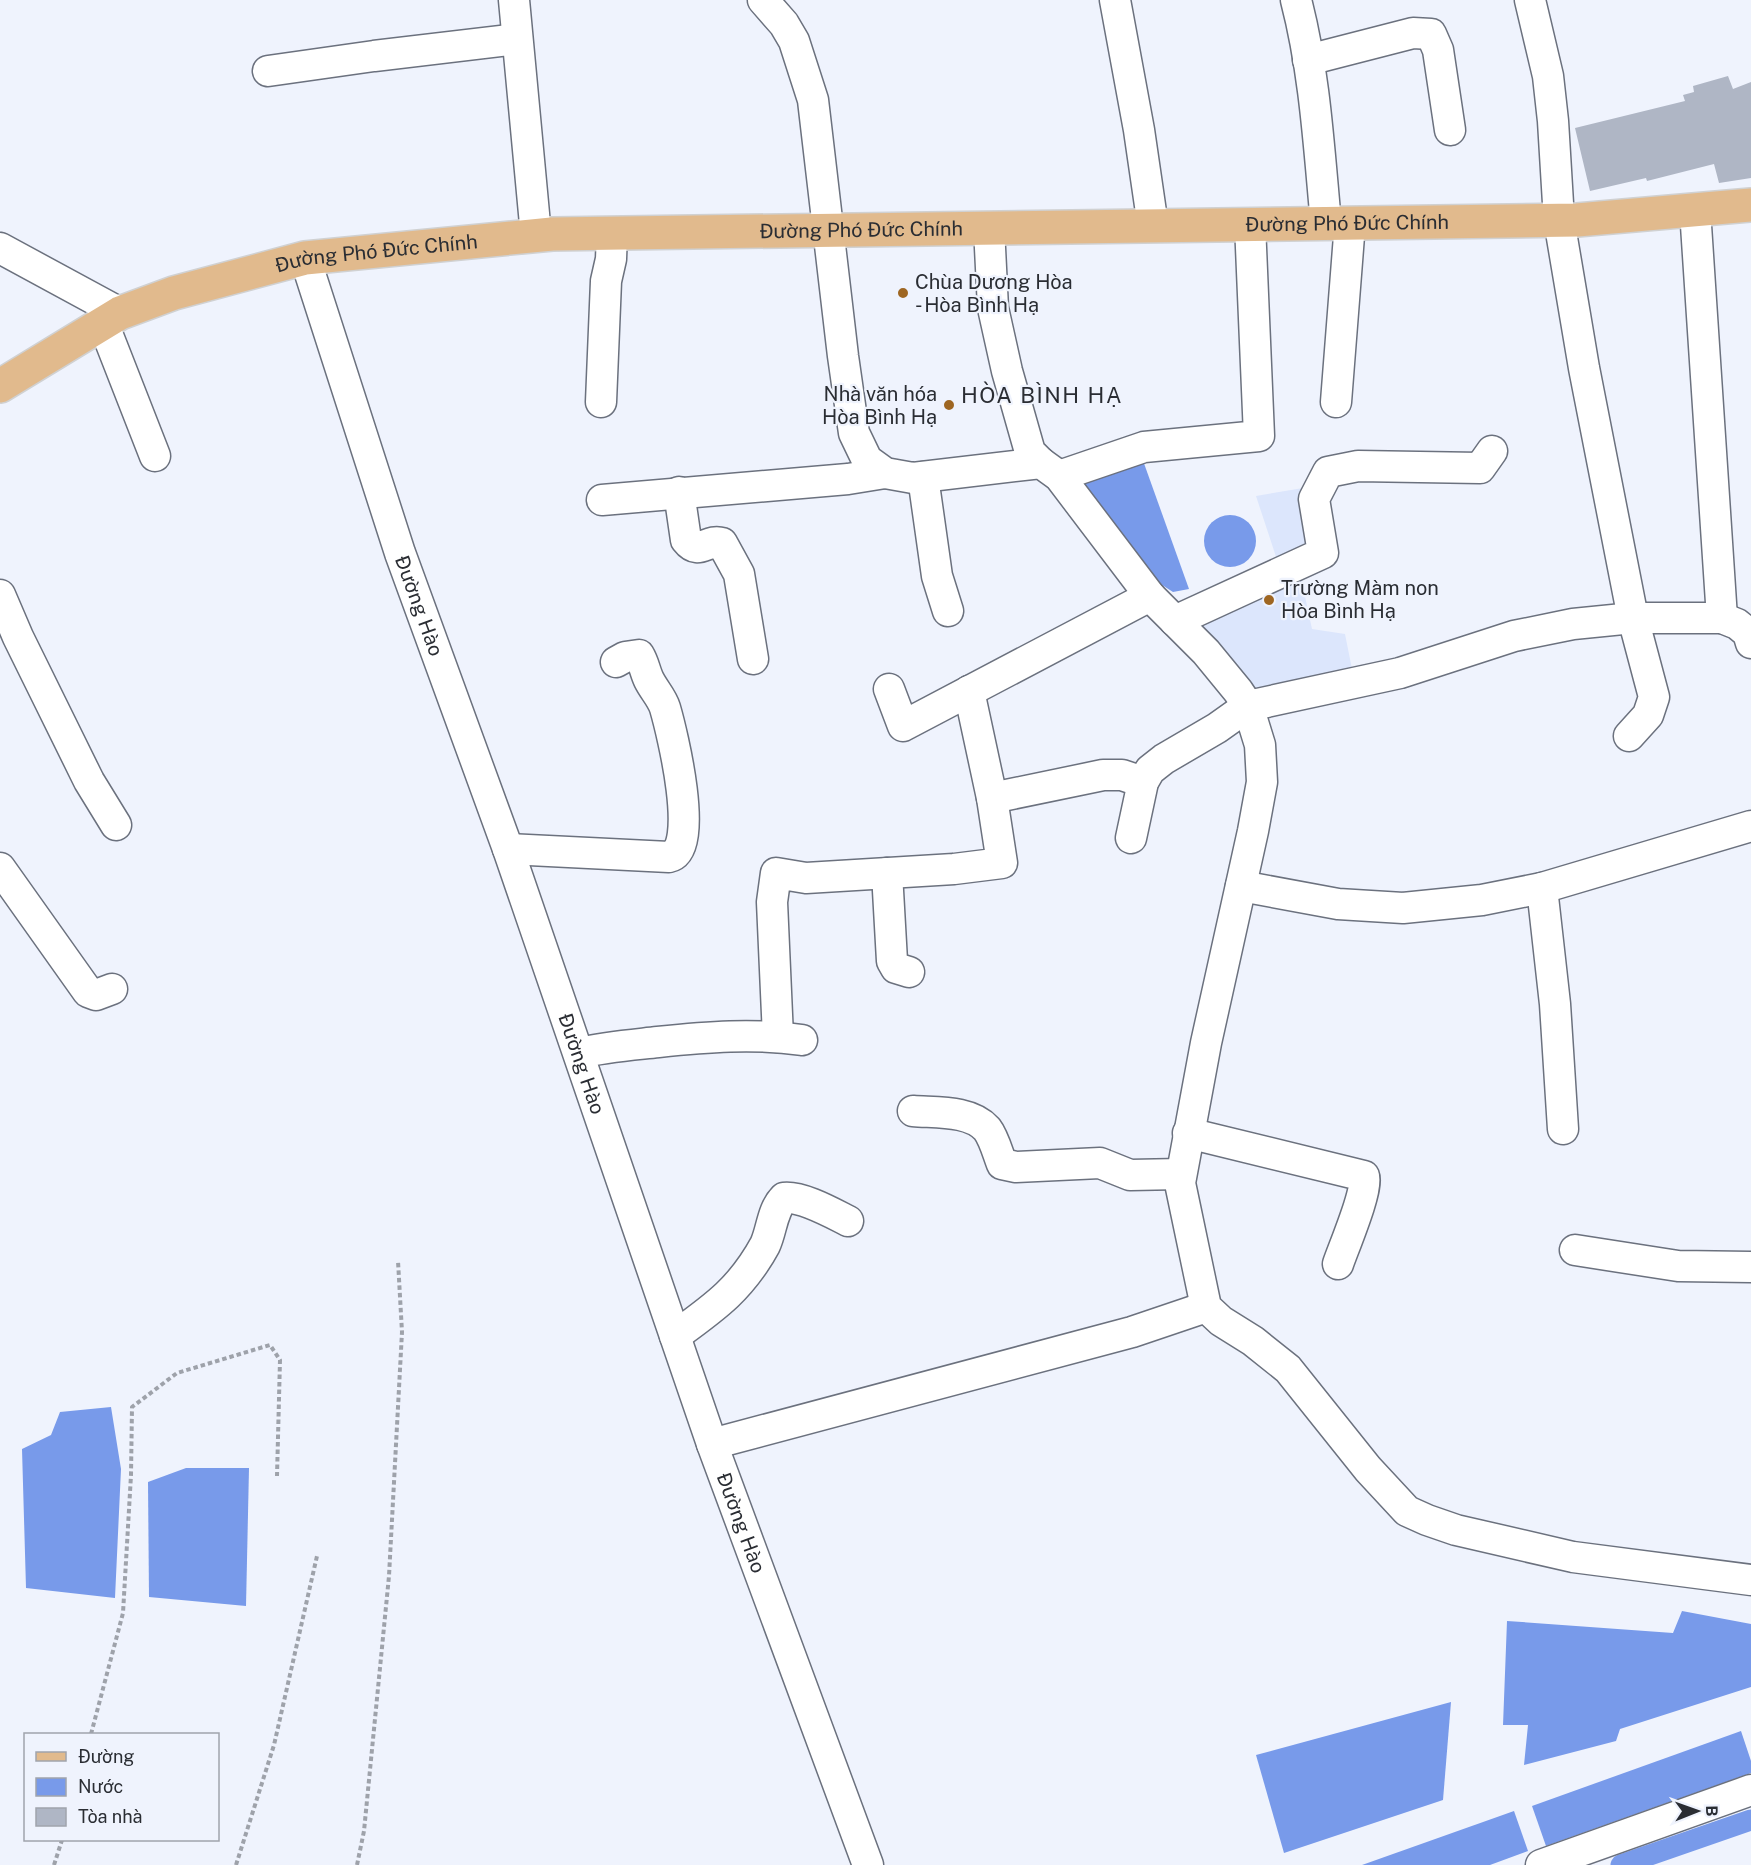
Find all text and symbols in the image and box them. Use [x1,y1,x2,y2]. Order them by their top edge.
street label: Đường Phó Đức Chính [1245,210,1449,237]
street label: Đường Phó Đức Chính [759,216,963,243]
street label: Đường Phó Đức Chính [272,229,479,277]
place label: Chùa Dương Hòa - Hòa Bình Hạ [915,270,1073,317]
marker: Chùa Dương Hòa - Hòa Bình Hạ [896,286,910,300]
district label: HÒA BÌNH HẠ [961,381,1123,408]
place label: Nhà văn hóa Hòa Bình Hạ [822,382,937,429]
marker: Nhà văn hóa Hòa Bình Hạ [942,398,956,412]
street label: Đường Hào [390,552,449,659]
place label: Trường Màm non Hòa Bình Hạ [1281,576,1439,623]
marker: Trường Màm non Hòa Bình Hạ [1262,593,1276,607]
street label: Đường Hào [553,1010,610,1117]
street label: Đường Hào [712,1469,771,1576]
legend [24,1733,219,1841]
text: Đường [78,1746,135,1767]
text: Nước [78,1776,123,1797]
north arrow [1667,1781,1727,1841]
text: B [1702,1805,1721,1816]
text: Tòa nhà [78,1806,143,1827]

